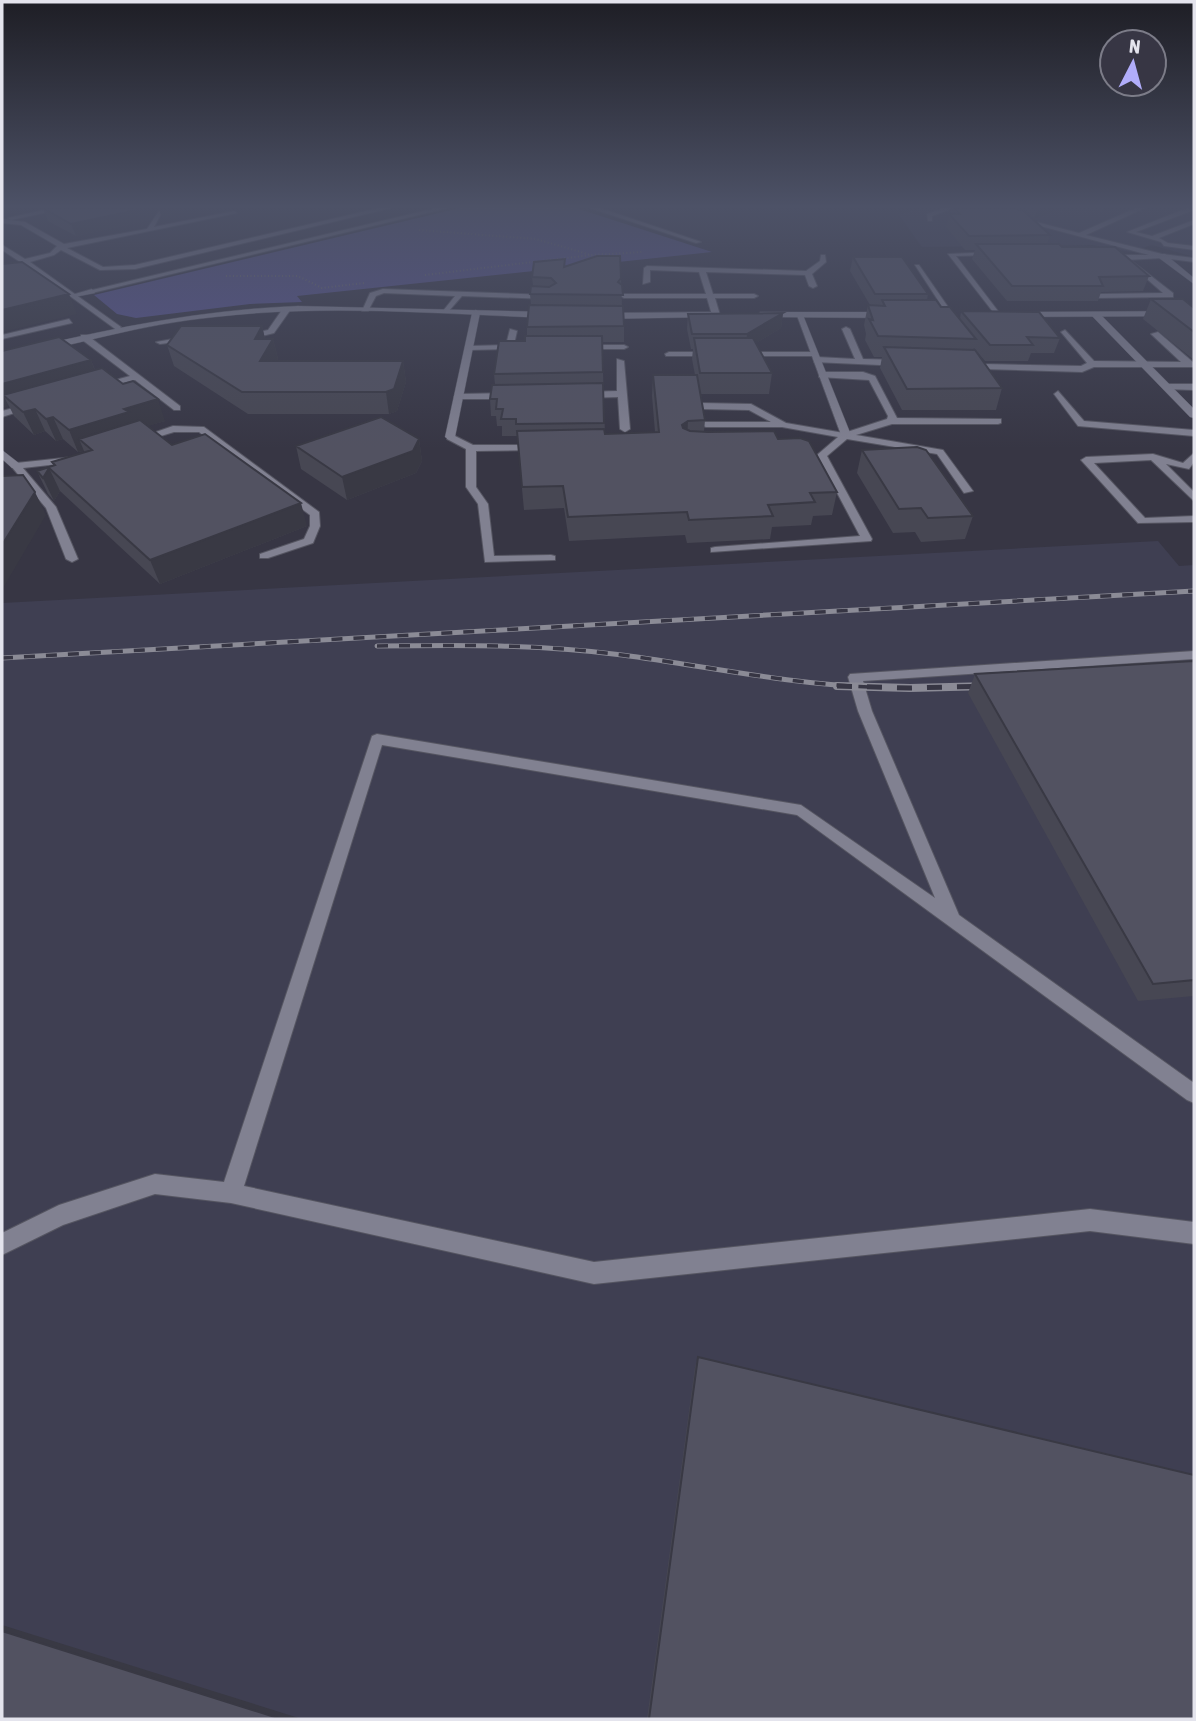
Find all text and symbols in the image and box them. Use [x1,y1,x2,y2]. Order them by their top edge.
north arrow [1098,28,1168,98]
text: N [1128,35,1142,58]

